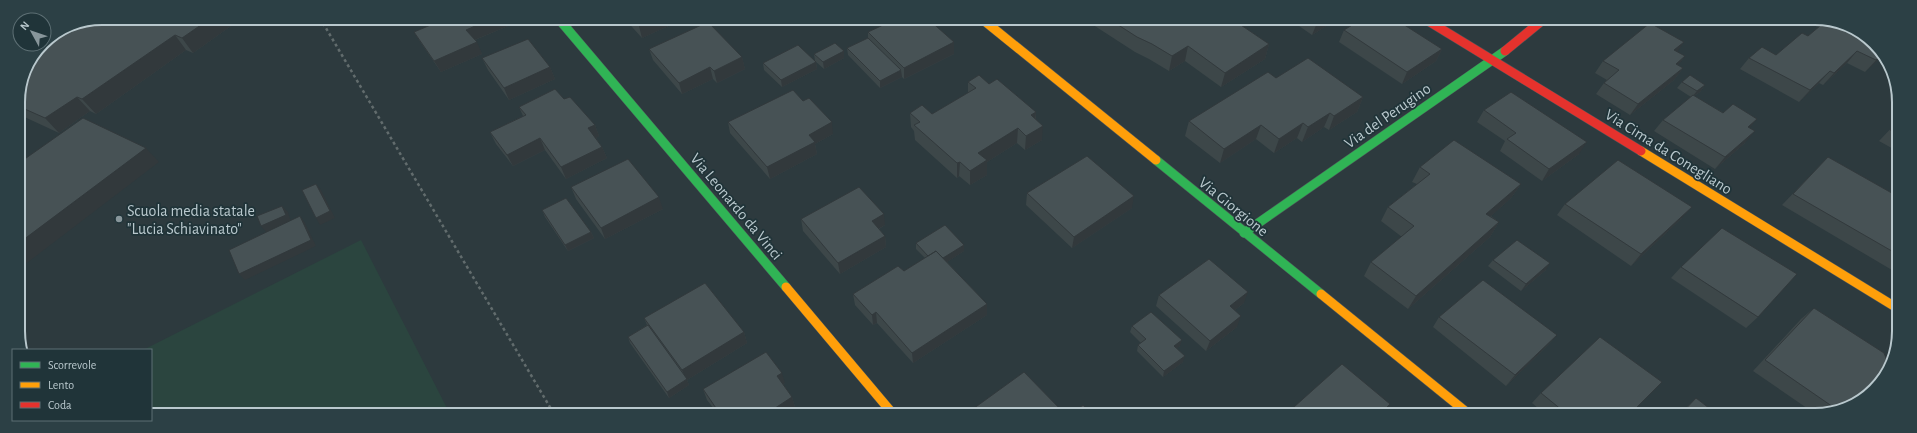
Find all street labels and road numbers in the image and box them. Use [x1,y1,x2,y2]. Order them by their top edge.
street label: Via del Perugino [1341,80,1434,151]
street label: Via Cima da Conegliano [1602,106,1735,197]
street label: Via Leonardo da Vinci [687,150,785,263]
street label: Via Giorgione [1196,174,1271,240]

